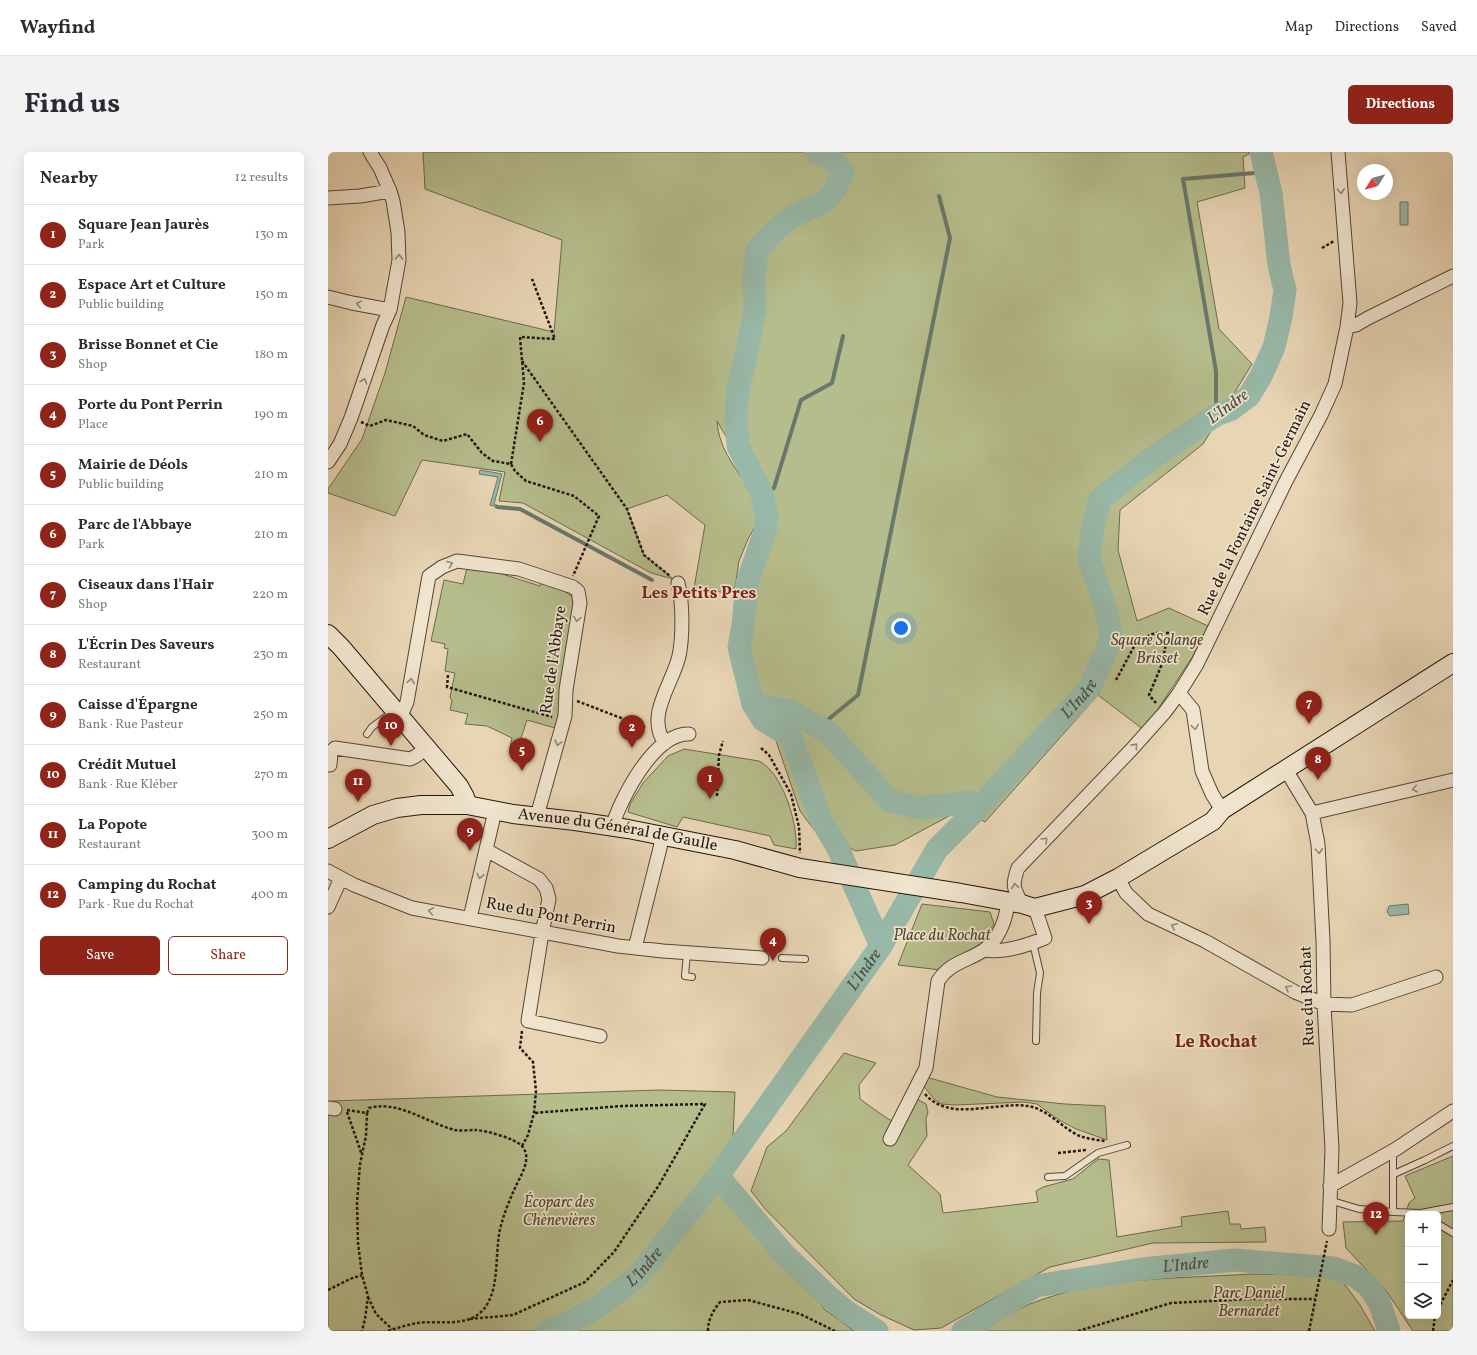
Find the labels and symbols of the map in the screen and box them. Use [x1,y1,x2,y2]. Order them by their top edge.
north arrow [1357,164,1393,200]
one-way arrow [1337,188,1346,194]
one-way arrow [395,254,403,260]
one-way arrow [356,300,362,309]
one-way arrow [360,378,368,385]
water label: L'Indre [1203,384,1254,430]
street label: Rue de la Fontaine Saint-Germain [1193,396,1317,620]
pin: 6 [527,409,553,442]
one-way arrow [446,561,453,569]
district label: Les Petits Pres [642,582,757,605]
street label: Rue de l'Abbaye [536,604,572,716]
one-way arrow [573,616,582,622]
your location [891,618,911,638]
park label: Square Solange Brisset [1111,630,1203,670]
water label: L'Indre [1055,675,1104,724]
one-way arrow [406,678,414,684]
pin: 7 [1296,691,1322,724]
pin: 10 [378,713,404,746]
pin: 2 [619,715,645,748]
one-way arrow [1190,724,1199,730]
pin: 5 [509,738,535,771]
one-way arrow [554,739,563,746]
one-way arrow [1130,743,1138,751]
pin: 8 [1305,747,1331,780]
pin: 1 [697,766,723,799]
pin: 11 [345,769,371,802]
one-way arrow [1412,784,1419,793]
street label: Avenue du Général de Gaulle [517,804,719,857]
pin: 9 [457,818,483,851]
one-way arrow [1040,837,1048,845]
one-way arrow [1314,848,1323,854]
one-way arrow [476,873,484,879]
one-way arrow [1011,883,1020,890]
pin: 3 [1076,891,1102,924]
street label: Rue du Pont Perrin [484,893,618,939]
one-way arrow [428,907,434,916]
one-way arrow [1171,923,1178,931]
park label: Place du Rochat [893,925,992,947]
pin: 4 [760,928,786,961]
water label: L'Indre [841,944,887,995]
street label: Rue du Rochat [1295,945,1321,1047]
one-way arrow [1285,986,1292,993]
district label: Le Rochat [1175,1030,1257,1055]
park label: Écoparc des Chènevières [523,1192,595,1232]
pin: 12 [1363,1202,1389,1235]
water label: L'Indre [621,1242,669,1293]
water label: L'Indre [1162,1251,1211,1278]
park label: Parc Daniel Bernardet [1213,1283,1285,1323]

